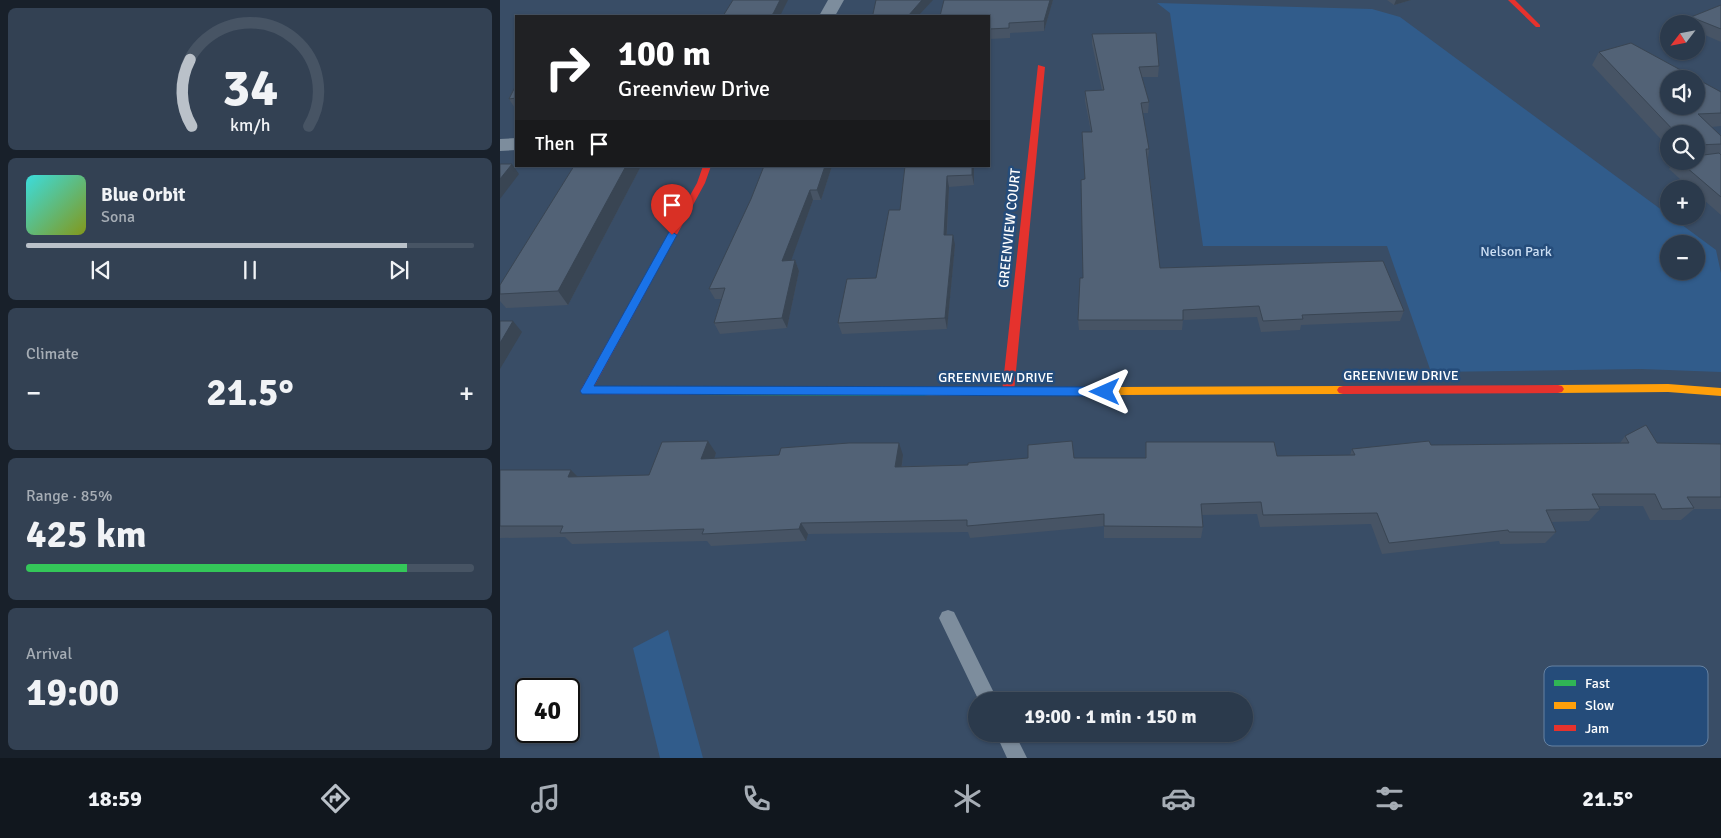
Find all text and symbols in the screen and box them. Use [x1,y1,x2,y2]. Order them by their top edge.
north arrow [1660,15,1705,60]
map controls [1660,15,1705,280]
text: 100 m [618,32,711,75]
icon: right [535,35,600,100]
text: 34 [222,56,278,120]
button: sound [1660,70,1705,115]
text: Greenview Drive [618,75,770,102]
text: km/h [230,114,270,136]
button: search [1660,125,1705,170]
icon: arrive [585,130,613,158]
text: Then [535,132,575,156]
street label: GREENVIEW COURT [995,167,1024,289]
button: + [1660,180,1705,225]
text: Blue Orbit [101,183,185,207]
pin [651,184,693,235]
icon: arrive [658,191,686,219]
text: Sona [101,207,135,227]
button: − [1660,235,1705,280]
park label: Nelson Park [1480,243,1552,260]
icon: previous [87,256,115,284]
icon: pause [236,256,264,284]
icon: next [385,256,413,284]
text: Climate [26,344,79,364]
position arrow [1078,365,1130,417]
street label: GREENVIEW DRIVE [1343,367,1459,384]
text: 21.5° [206,369,294,416]
street label: GREENVIEW DRIVE [938,369,1054,386]
text: − [26,376,41,410]
text: + [459,376,474,410]
text: Range · 85% [26,486,112,506]
text: 425 km [26,511,147,558]
text: Arrival [26,644,72,664]
legend [1544,666,1708,746]
text: 19:00 [26,669,119,716]
text: Fast [1585,675,1610,692]
speed limit sign: 40 [515,678,580,743]
text: Slow [1585,697,1614,714]
text: 19:00 · 1 min · 150 m [1024,705,1197,729]
text: Jam [1585,720,1609,737]
icon: directions [318,781,353,816]
icon: music [528,781,563,816]
icon: phone [739,781,774,816]
icon: climate [950,781,985,816]
icon: car [1161,781,1196,816]
icon: filters [1372,781,1407,816]
text: 18:59 [88,785,142,812]
text: 21.5° [1582,785,1633,812]

